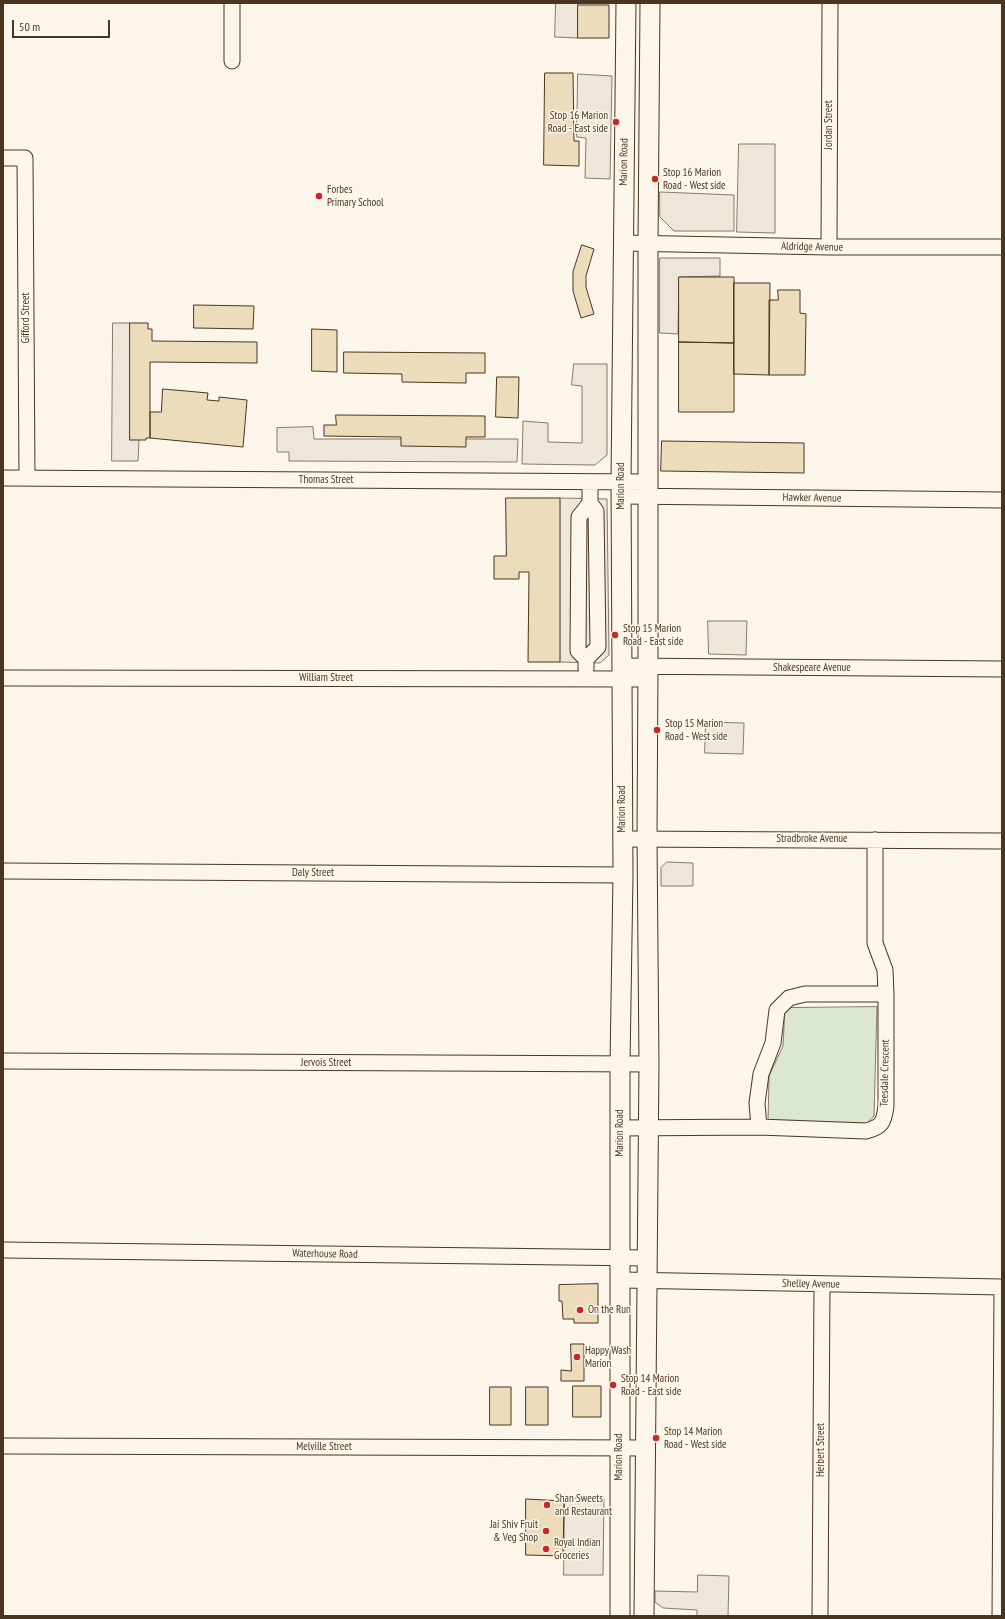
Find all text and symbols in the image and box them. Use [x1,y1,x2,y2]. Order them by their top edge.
scale bar [14,12,112,38]
text: 50 m [19,19,40,34]
street label: Jordan Street [822,100,836,150]
place label: Stop 16 Marion Road - East side [548,109,608,135]
marker: Stop 16 Marion Road - East side [611,117,621,127]
street label: Marion Road [617,138,631,186]
place label: Stop 16 Marion Road - West side [663,166,726,192]
marker: Stop 16 Marion Road - West side [650,174,660,184]
place label: Forbes Primary School [327,183,384,209]
marker: Forbes Primary School [314,191,324,201]
street label: Aldridge Avenue [781,240,843,254]
street label: Gifford Street [19,293,33,343]
street label: Marion Road [614,462,628,510]
street label: Thomas Street [299,473,353,487]
street label: Hawker Avenue [783,491,841,505]
place label: Stop 15 Marion Road - East side [623,622,683,648]
marker: Stop 15 Marion Road - East side [610,630,620,640]
street label: Shakespeare Avenue [773,661,851,675]
street label: William Street [299,671,353,685]
place label: Stop 15 Marion Road - West side [665,717,728,743]
marker: Stop 15 Marion Road - West side [652,725,662,735]
street label: Marion Road [615,785,629,833]
street label: Stradbroke Avenue [776,832,848,846]
street label: Daly Street [292,866,334,880]
street label: Teesdale Crescent [878,1039,892,1107]
street label: Jervois Street [301,1056,351,1070]
street label: Marion Road [613,1109,627,1157]
street label: Waterhouse Road [292,1247,358,1261]
street label: Shelley Avenue [782,1277,840,1291]
place label: On the Run [588,1303,631,1317]
marker: On the Run [575,1305,585,1315]
place label: Happy Wash Marion [585,1344,631,1370]
marker: Happy Wash Marion [572,1352,582,1362]
place label: Stop 14 Marion Road - East side [621,1372,681,1398]
marker: Stop 14 Marion Road - East side [608,1380,618,1390]
street label: Herbert Street [814,1423,828,1477]
place label: Stop 14 Marion Road - West side [664,1425,727,1451]
street label: Marion Road [612,1433,626,1481]
marker: Stop 14 Marion Road - West side [651,1433,661,1443]
street label: Melville Street [296,1440,352,1454]
place label: Shan Sweets and Restaurant [555,1492,612,1518]
marker: Shan Sweets and Restaurant [542,1500,552,1510]
place label: Jai Shiv Fruit & Veg Shop [490,1518,538,1544]
marker: Jai Shiv Fruit & Veg Shop [541,1526,551,1536]
place label: Royal Indian Groceries [554,1536,601,1562]
marker: Royal Indian Groceries [541,1544,551,1554]

